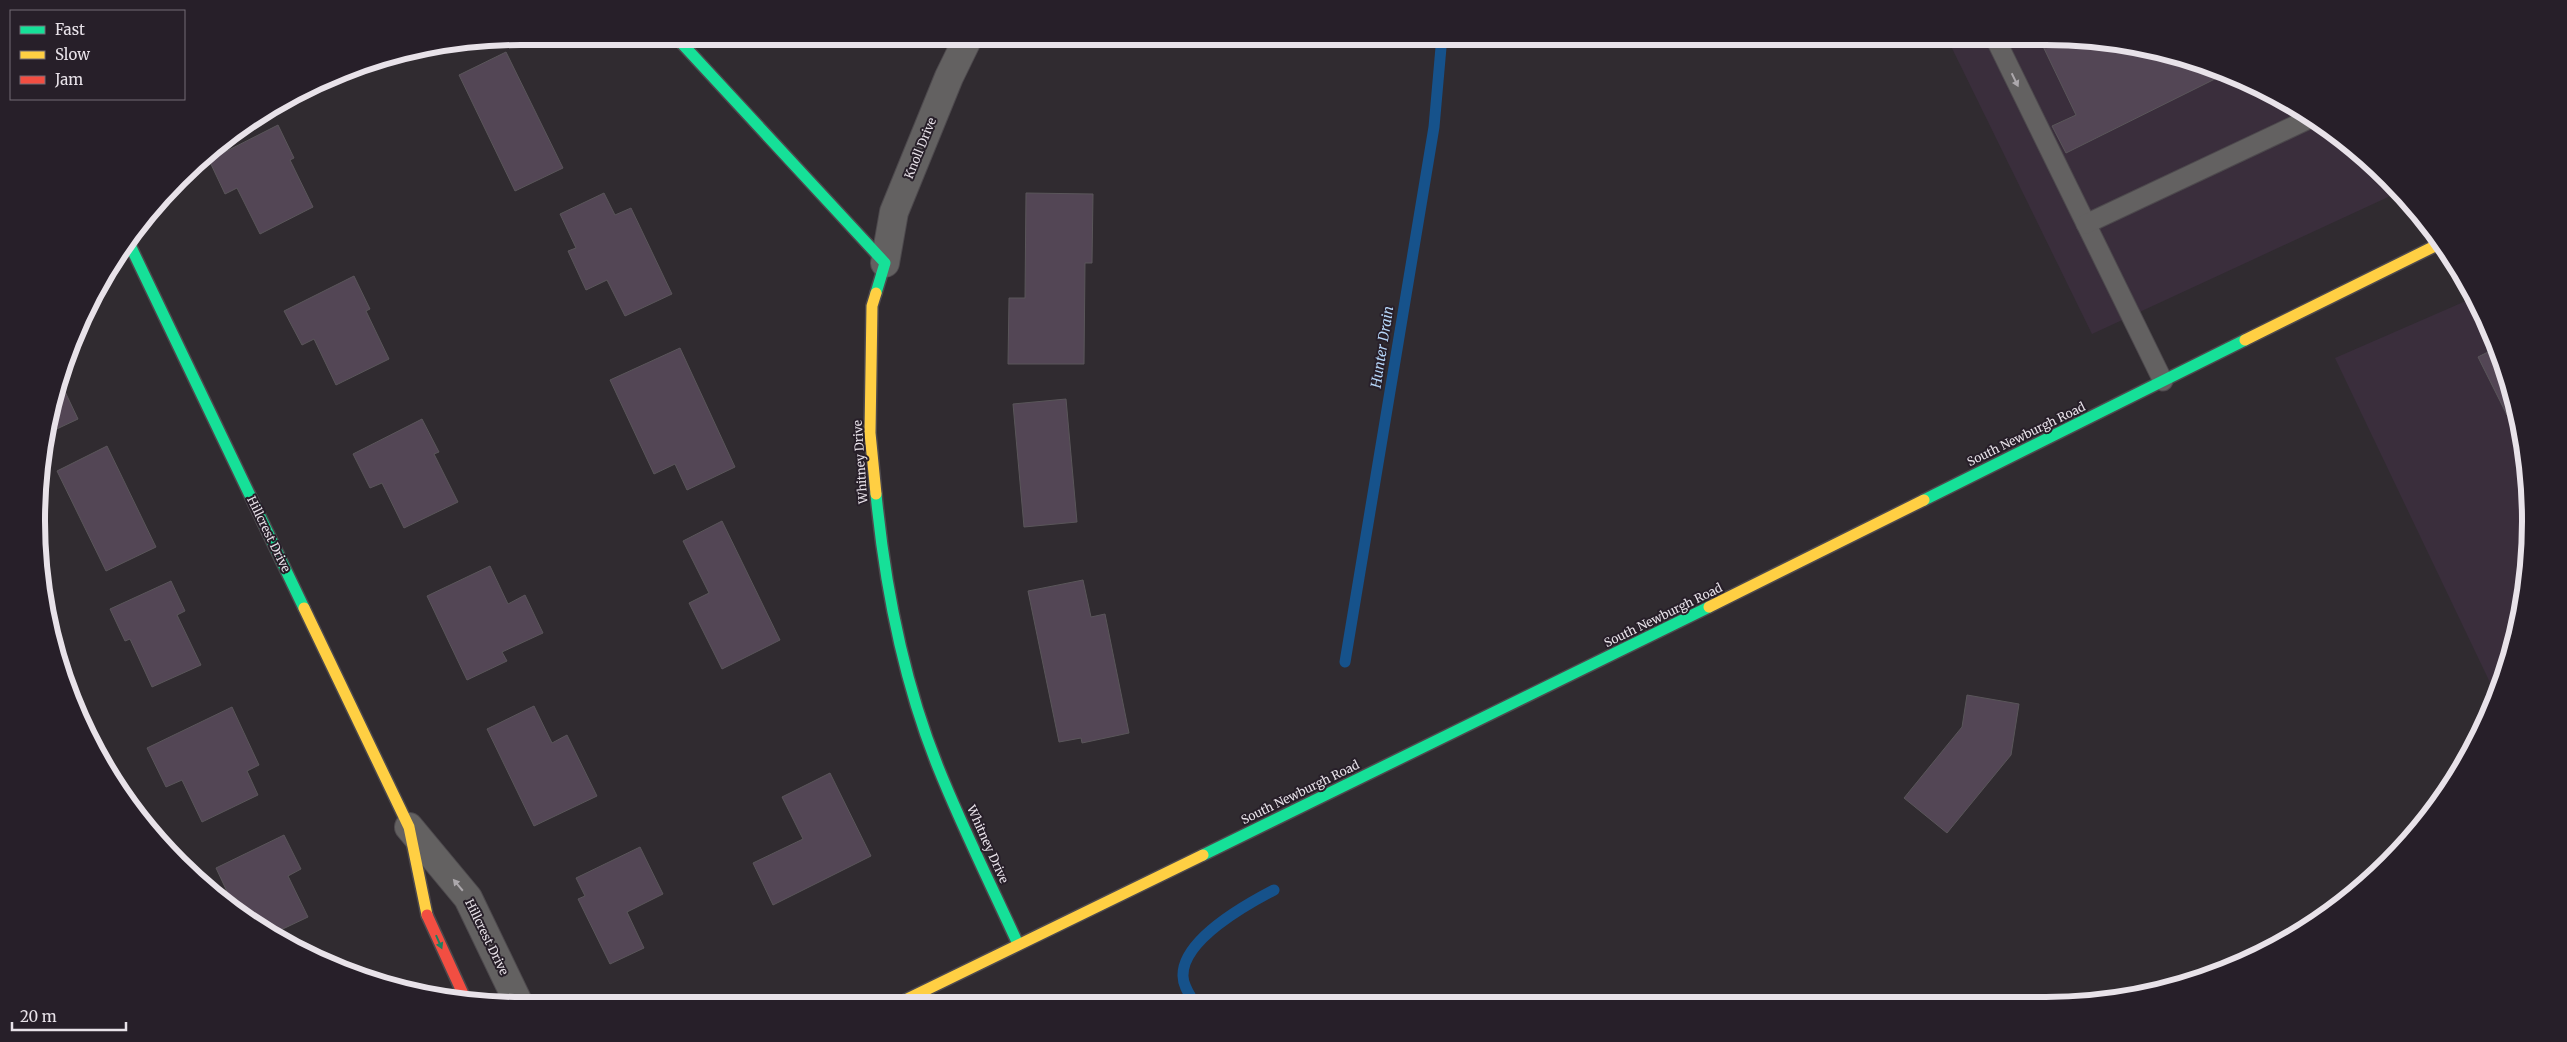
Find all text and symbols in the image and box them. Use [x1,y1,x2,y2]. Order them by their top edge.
legend [10,10,185,100]
text: Fast [55,20,85,39]
text: Slow [55,45,90,64]
text: Jam [54,70,83,89]
one-way arrow [2012,73,2020,87]
street label: Knoll Drive [901,115,939,181]
water label: Hunter Drain [1366,305,1397,390]
street label: South Newburgh Road [1964,399,2088,469]
street label: Whitney Drive [850,420,870,505]
street label: Hillcrest Drive [244,493,294,575]
street label: South Newburgh Road [1601,580,1725,650]
street label: South Newburgh Road [1238,757,1362,827]
street label: Whitney Drive [964,802,1012,885]
one-way arrow [452,879,463,892]
street label: Hillcrest Drive [462,896,512,978]
one-way arrow [435,935,443,949]
scale bar [12,1000,126,1032]
text: 20 m [20,1007,57,1026]

